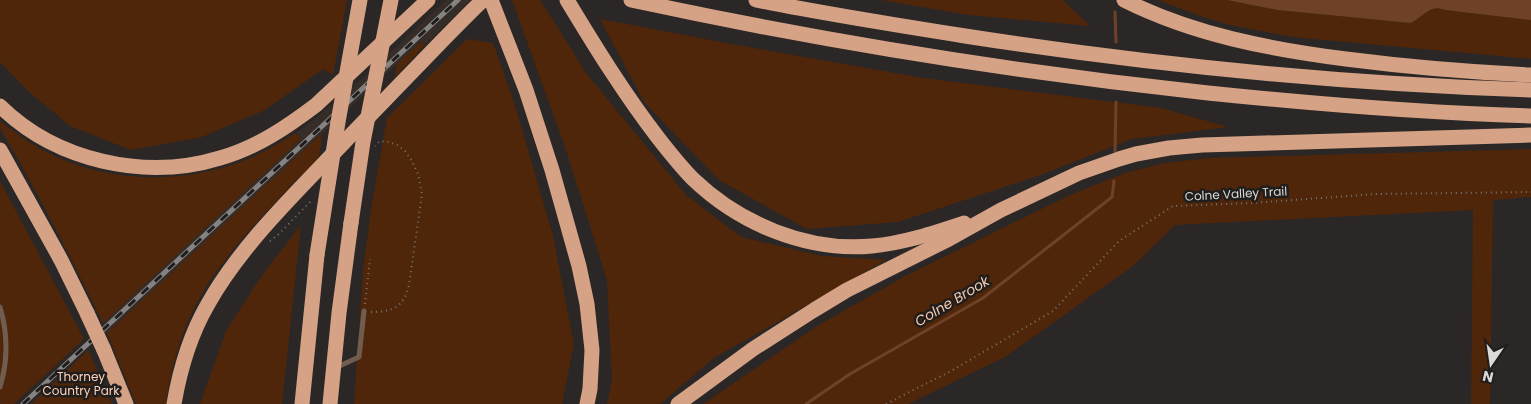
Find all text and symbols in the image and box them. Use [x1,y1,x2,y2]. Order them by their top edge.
street label: Colne Valley Trail [1184,182,1288,205]
water label: Colne Brook [911,270,994,331]
north arrow [1466,339,1516,389]
text: N [1481,366,1495,388]
park label: Thorney Country Park [43,368,120,399]

